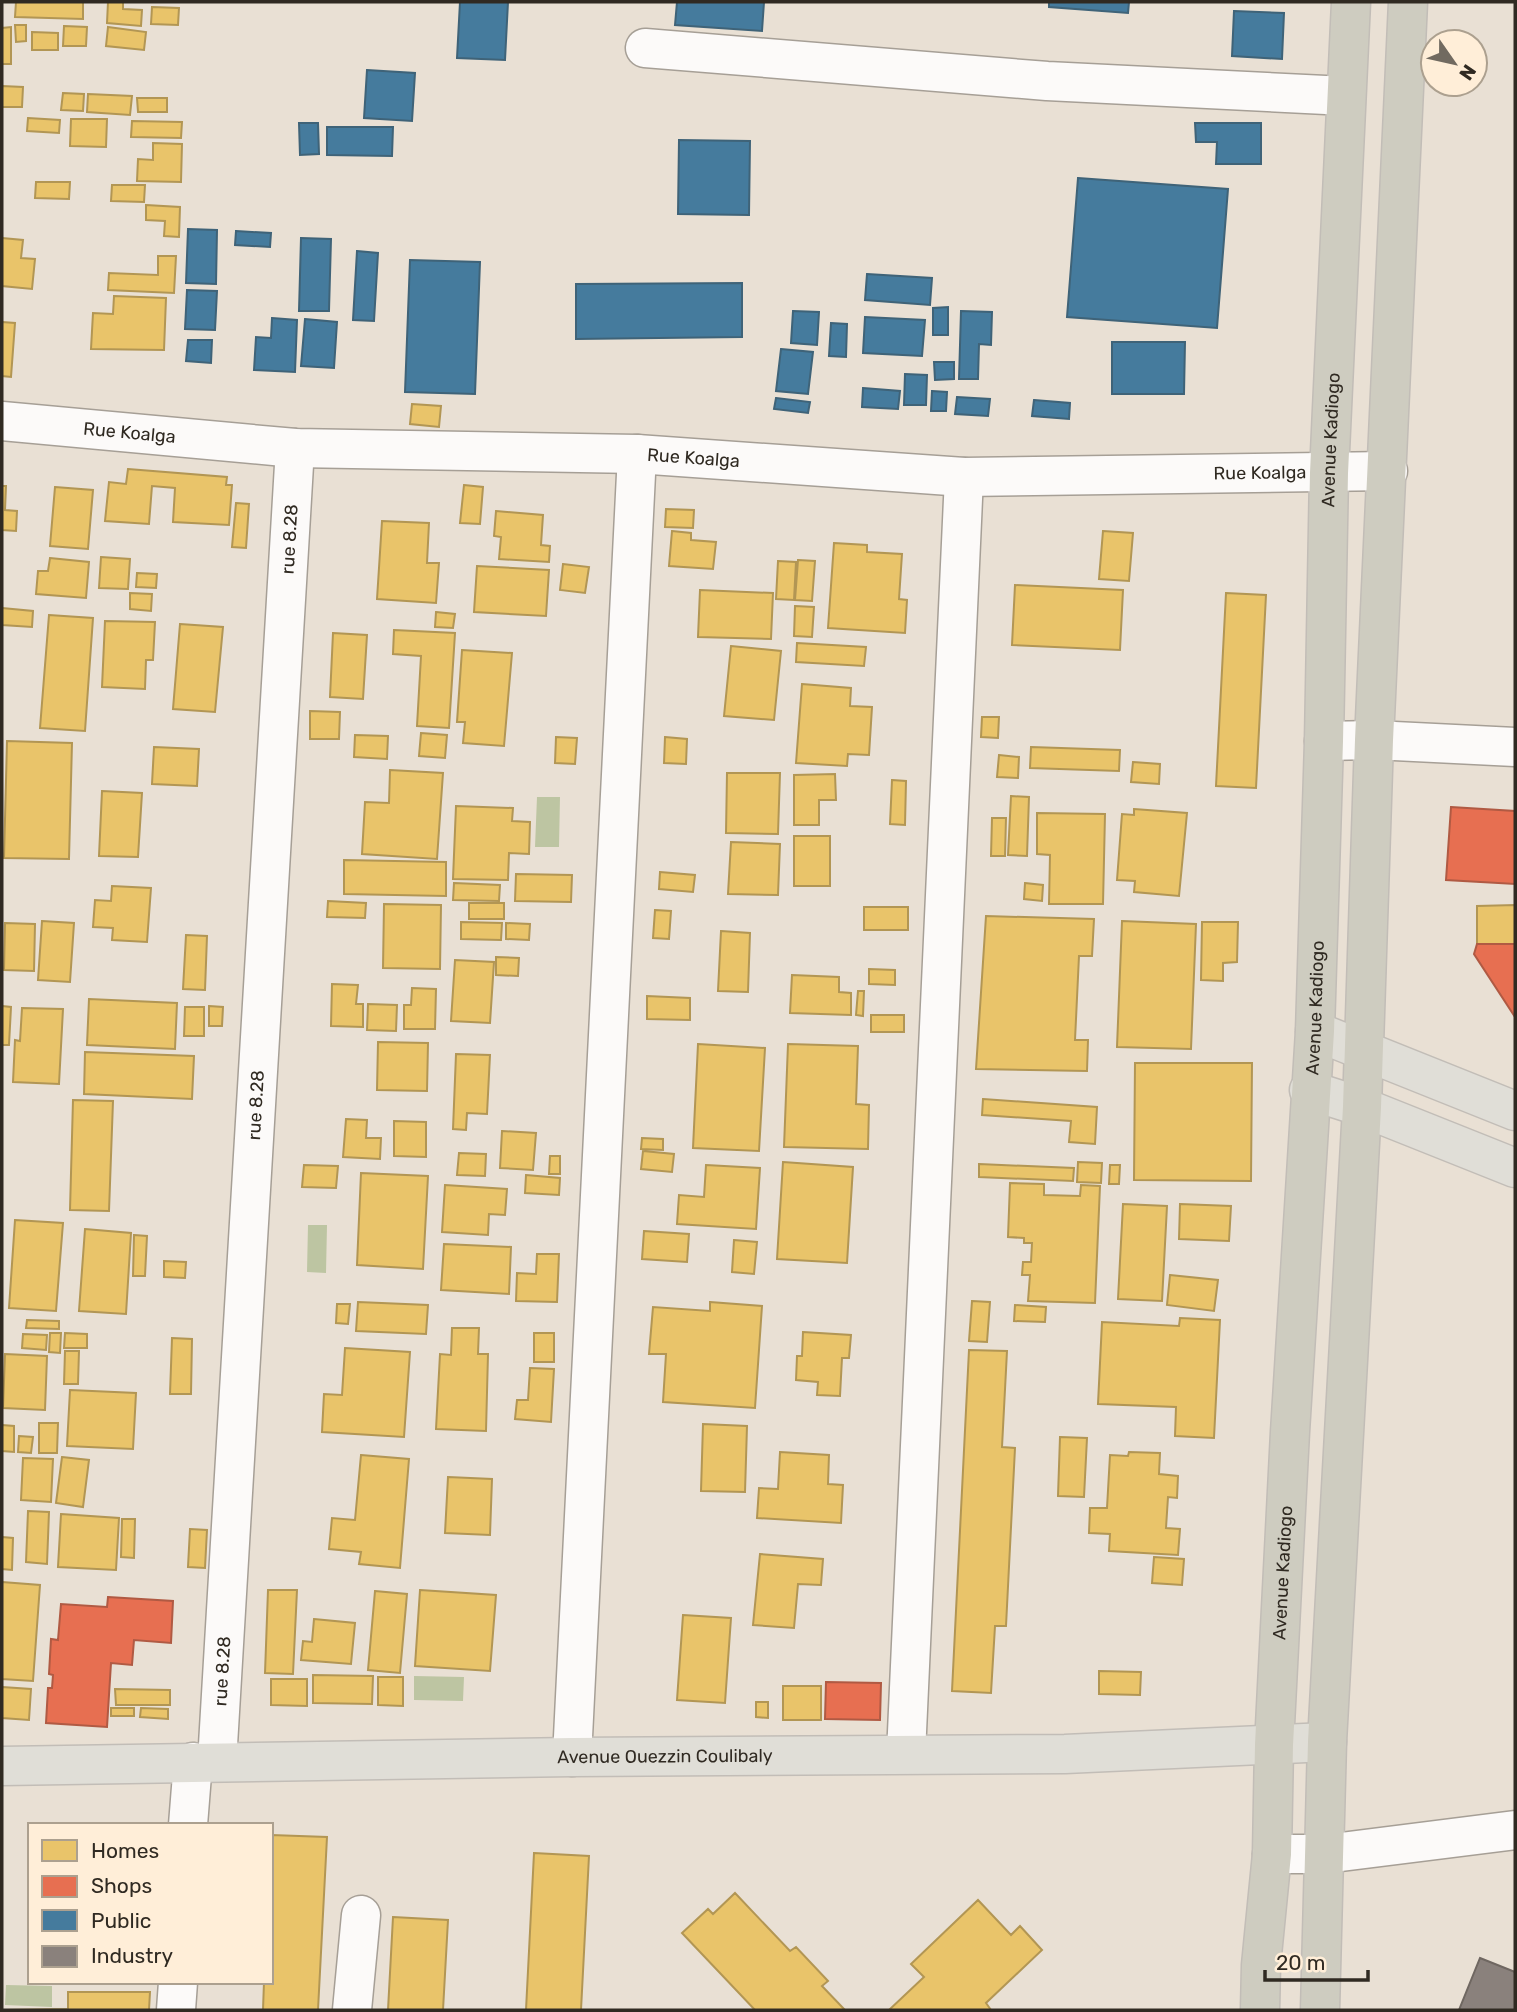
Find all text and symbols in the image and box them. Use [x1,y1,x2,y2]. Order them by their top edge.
north arrow [1419,28,1489,98]
text: N [1454,60,1481,84]
street label: Avenue Kadiogo [1317,372,1345,507]
street label: Rue Koalga [82,418,177,448]
street label: Rue Koalga [647,444,741,472]
street label: Rue Koalga [1213,461,1306,484]
street label: rue 8.28 [277,504,303,575]
street label: Avenue Kadiogo [1301,940,1329,1076]
street label: rue 8.28 [243,1070,269,1141]
street label: Avenue Kadiogo [1268,1505,1297,1641]
street label: rue 8.28 [209,1636,235,1707]
street label: Avenue Ouezzin Coulibaly [557,1745,773,1768]
legend [28,1823,273,1984]
text: Homes [91,1838,159,1863]
text: Shops [91,1873,152,1898]
text: Public [91,1908,151,1933]
scale bar [1265,1938,1368,1982]
text: Industry [91,1943,173,1968]
text: 20 m [1276,1950,1325,1975]

